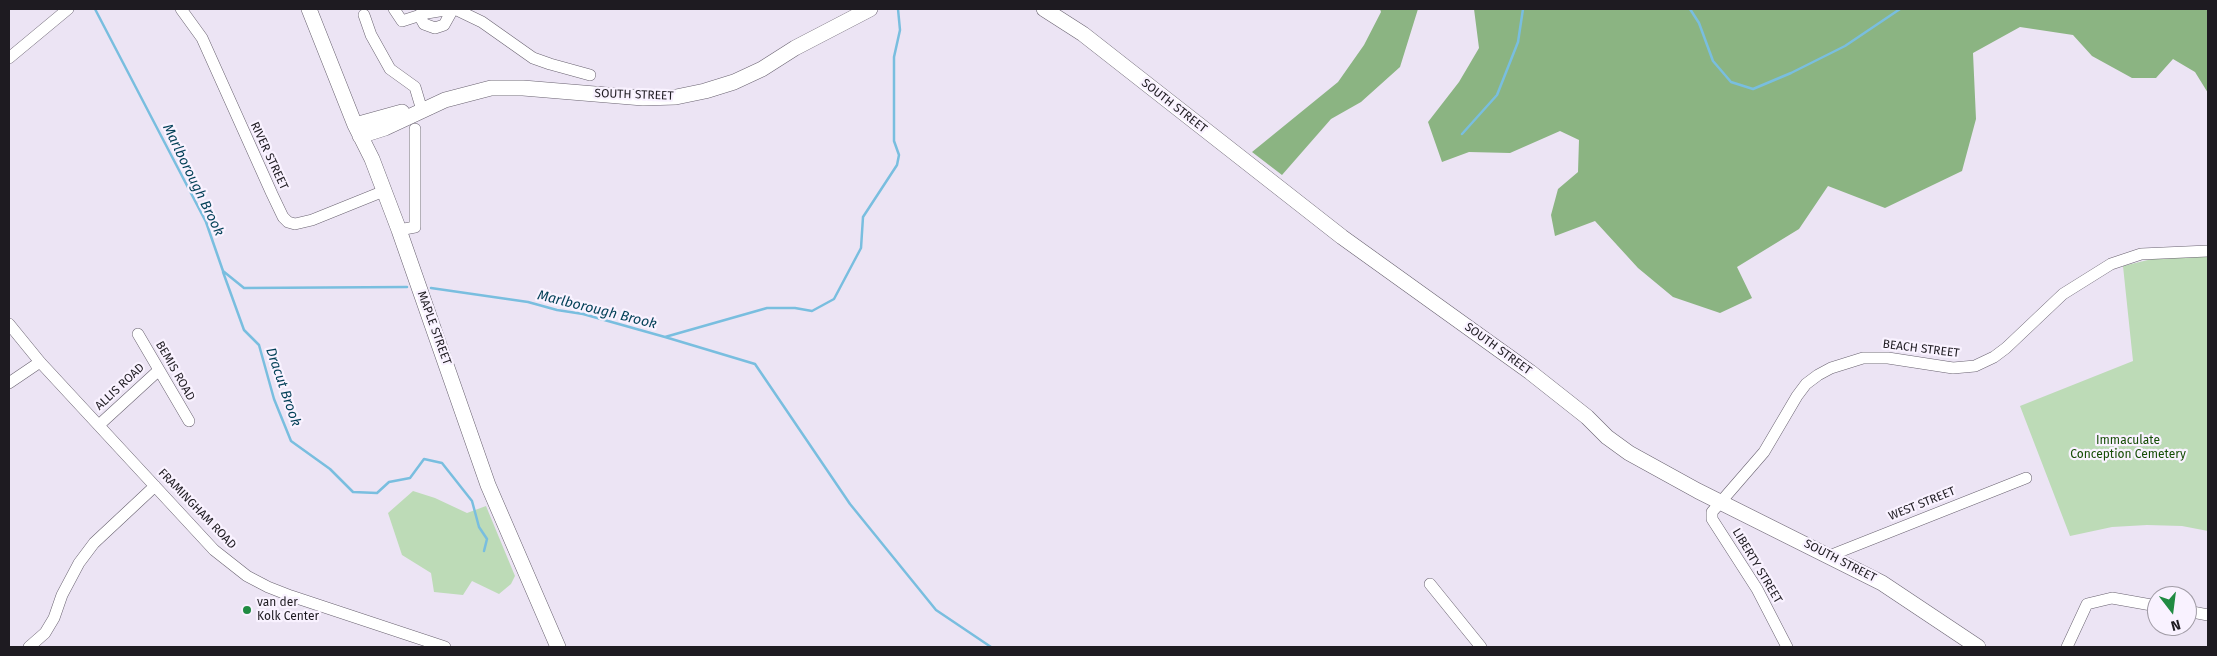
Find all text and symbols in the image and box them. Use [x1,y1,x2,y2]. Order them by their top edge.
street label: SOUTH STREET [1138,76,1210,136]
street label: SOUTH STREET [594,86,674,104]
street label: RIVER STREET [247,120,291,192]
water label: Marlborough Brook [159,121,227,239]
water label: Marlborough Brook [536,287,658,333]
street label: MAPLE STREET [414,289,454,367]
street label: SOUTH STREET [1462,320,1534,378]
street label: BEACH STREET [1882,337,1960,361]
street label: BEMIS ROAD [152,339,198,403]
water label: Dracut Brook [262,345,304,429]
street label: ALLIS ROAD [92,361,148,413]
park label: Immaculate Conception Cemetery [2070,434,2186,462]
street label: FRAMINGHAM ROAD [155,466,239,552]
street label: WEST STREET [1887,484,1957,524]
street label: LIBERTY STREET [1729,526,1785,606]
street label: SOUTH STREET [1801,537,1879,585]
north arrow [2147,586,2197,636]
place label: van der Kolk Center [257,596,319,624]
marker: van der Kolk Center [241,604,253,616]
text: N [2169,616,2182,634]

